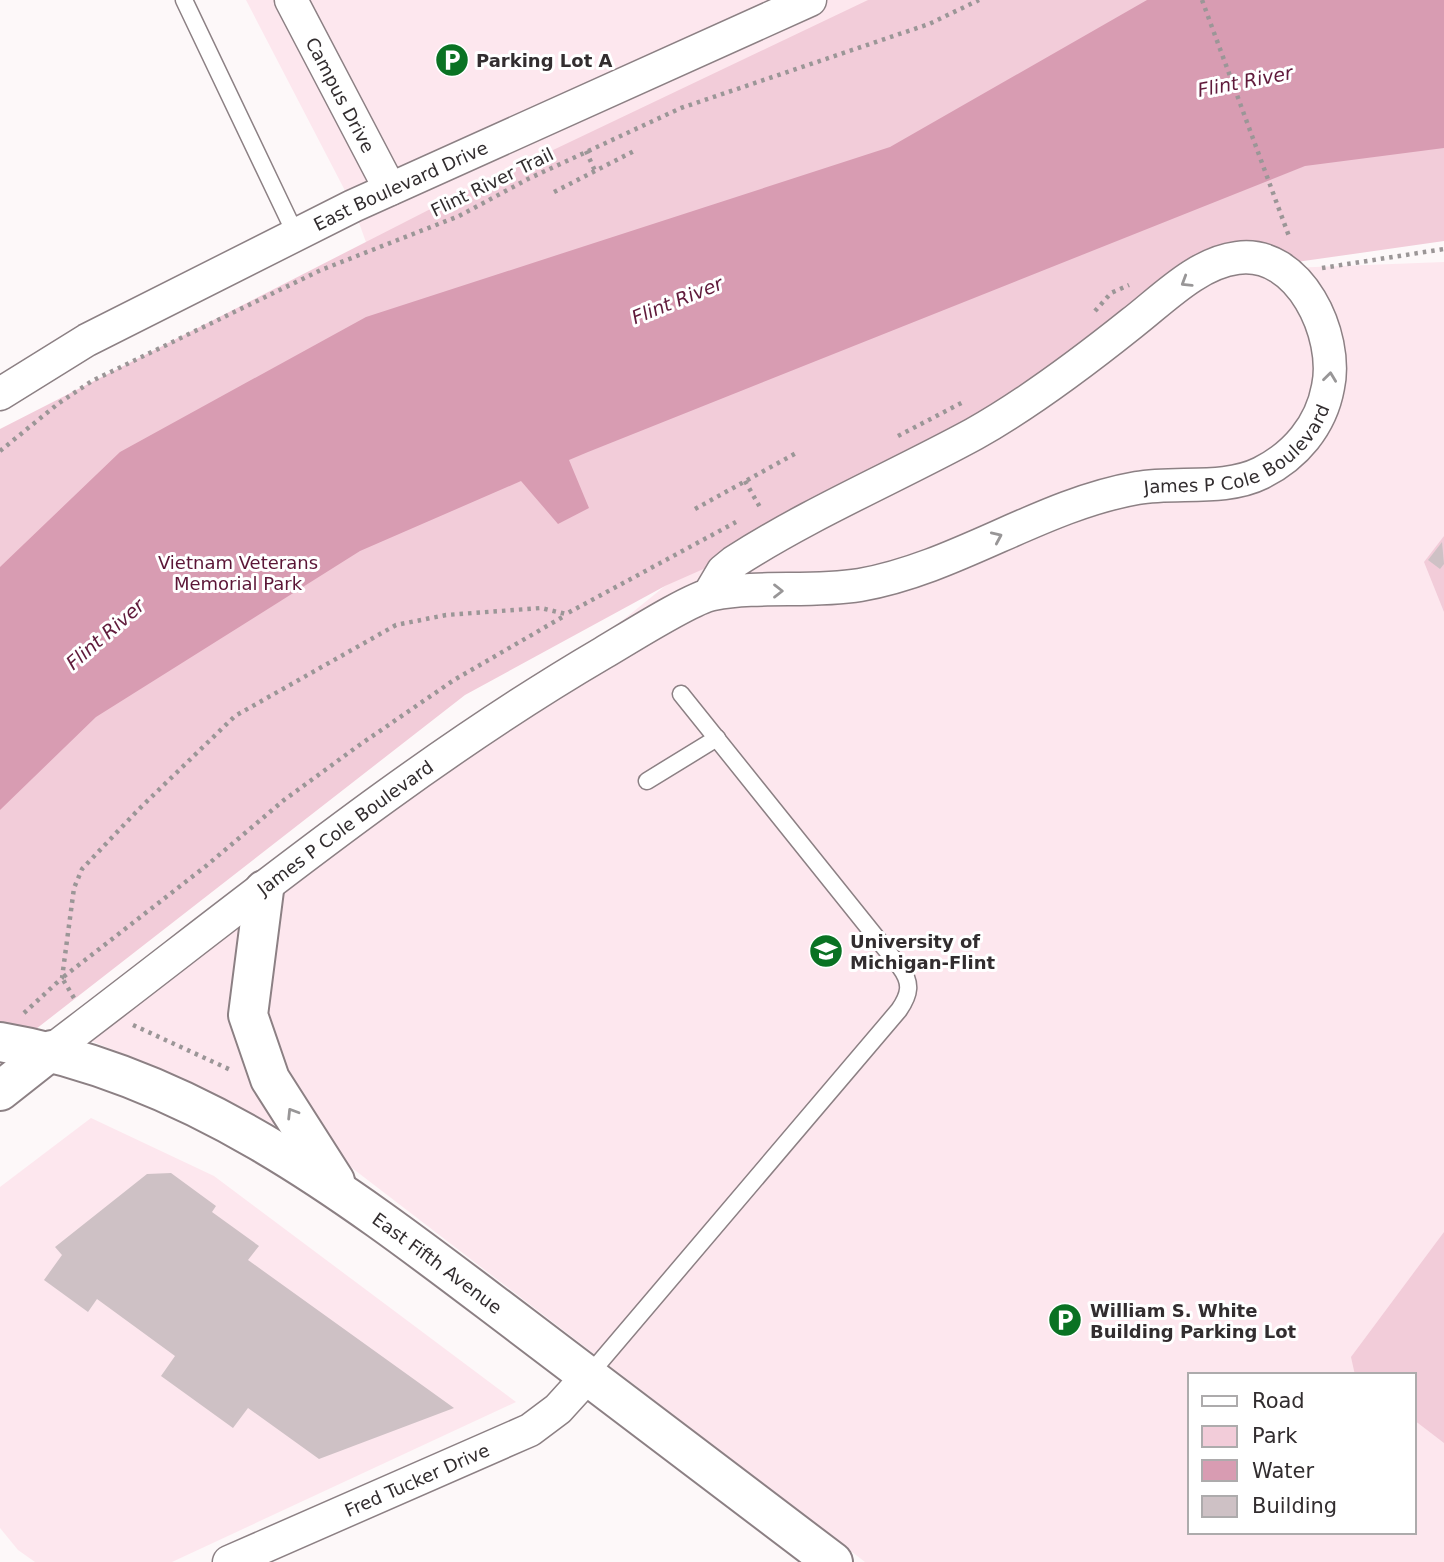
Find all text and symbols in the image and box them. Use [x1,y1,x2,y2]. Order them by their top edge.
street label: Campus Drive [302,34,379,156]
parking icon: Parking Lot A [433,41,471,79]
place label: Parking Lot A [476,50,613,71]
water label: Flint River [1196,61,1295,101]
street label: East Boulevard Drive [310,136,491,235]
street label: Flint River Trail [427,143,557,221]
water label: Flint River [628,271,727,328]
one-way arrow [1180,274,1193,287]
one-way arrow [1322,371,1337,382]
street label: James P Cole Boulevard [1142,401,1333,497]
one-way arrow [989,531,1002,545]
park label: Vietnam Veterans Memorial Park [158,552,318,594]
one-way arrow [773,583,784,599]
water label: Flint River [61,593,149,674]
street label: James P Cole Boulevard [252,756,437,900]
place label: University of Michigan-Flint [850,931,996,973]
school or university icon: University of Michigan-Flint [807,932,845,970]
one-way arrow [288,1108,301,1121]
street label: East Fifth Avenue [369,1208,506,1318]
place label: William S. White Building Parking Lot [1090,1300,1297,1342]
parking icon: William S. White Building Parking Lot [1046,1301,1084,1339]
legend [1188,1373,1416,1534]
text: Road [1252,1389,1305,1413]
text: Park [1252,1424,1298,1448]
street label: Fred Tucker Drive [341,1439,492,1521]
text: Water [1252,1459,1314,1483]
text: Building [1252,1494,1337,1518]

